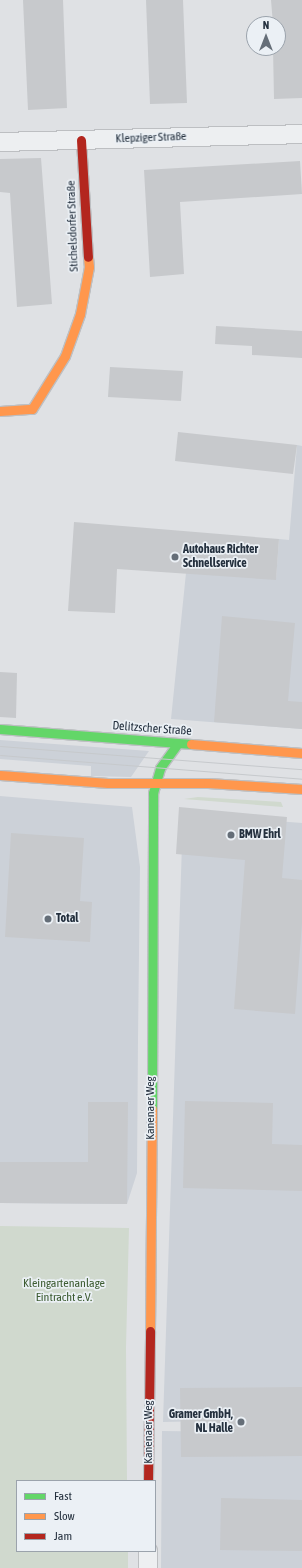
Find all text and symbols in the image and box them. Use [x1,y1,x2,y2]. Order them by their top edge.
north arrow [246,16,286,56]
text: N [263,19,269,31]
street label: Klepziger Straße [115,130,187,146]
street label: Stichelsdorfer Straße [64,180,82,272]
place label: Autohaus Richter Schnellservice [183,543,258,571]
marker: Autohaus Richter Schnellservice [170,552,180,562]
street label: Delitzscher Straße [112,719,192,739]
place label: BMW Ehrl [239,828,281,842]
marker: BMW Ehrl [226,830,236,840]
place label: Total [56,912,78,926]
marker: Total [43,914,53,924]
street label: Kanenaer Weg [144,1076,158,1140]
park label: Kleingartenanlage Eintracht e.V. [23,1277,105,1305]
street label: Kanenaer Weg [142,1400,156,1464]
place label: Gramer GmbH, NL Halle [169,1408,233,1436]
marker: Gramer GmbH, NL Halle [236,1417,246,1427]
legend [16,1480,156,1552]
text: Fast [54,1489,72,1503]
text: Slow [54,1509,75,1523]
text: Jam [54,1529,72,1543]

